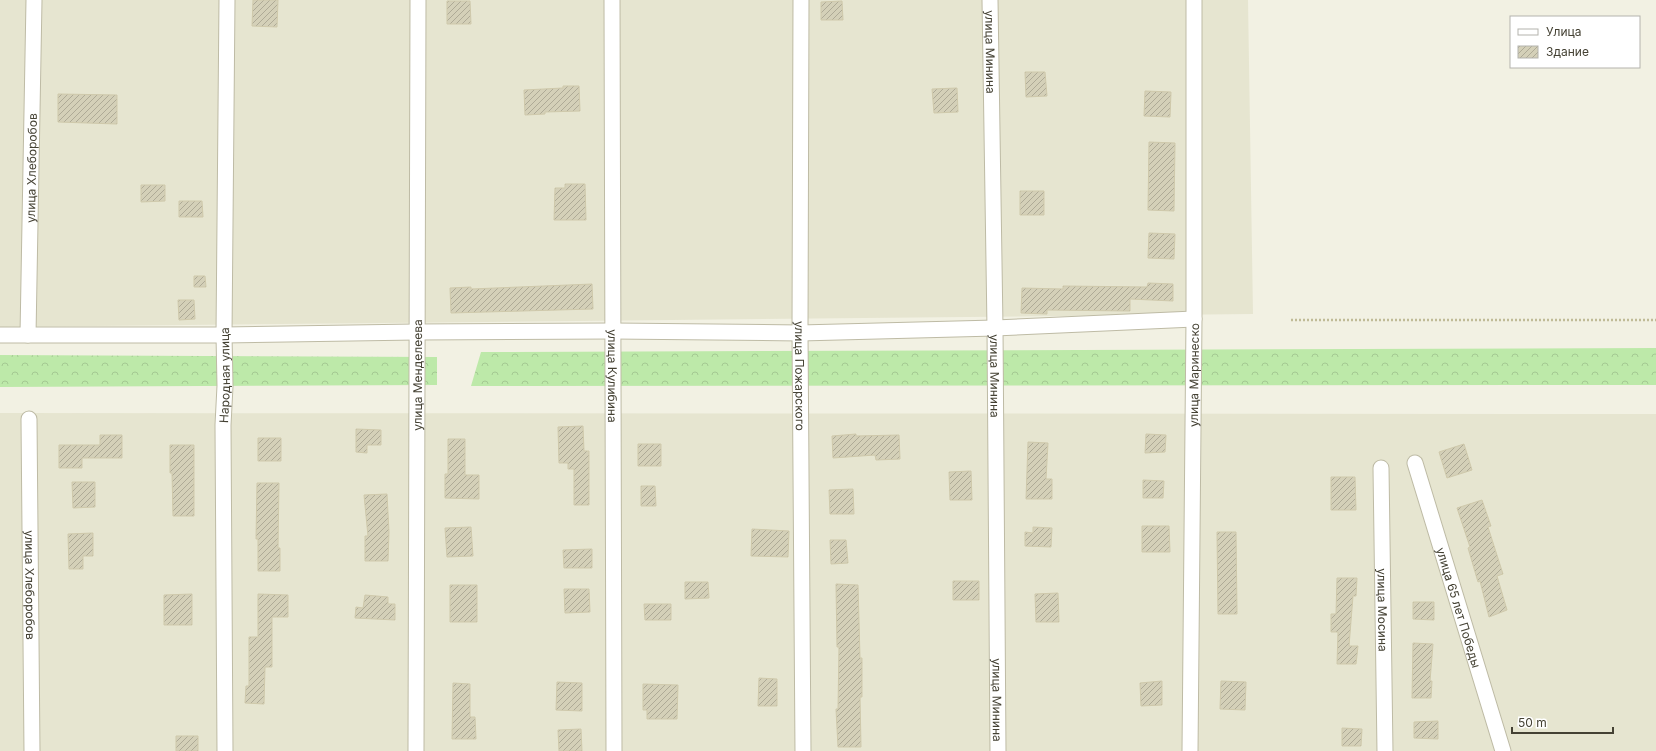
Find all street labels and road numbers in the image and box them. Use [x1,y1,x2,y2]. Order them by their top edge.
street label: улица Минина [983,10,999,94]
street label: улица Хлеборобов [23,113,39,223]
street label: улица Менделеева [409,319,425,431]
street label: улица Пожарского [792,321,808,431]
street label: улица Маринеско [1186,323,1201,427]
street label: Народная улица [216,327,233,423]
street label: улица Кулибина [605,329,621,423]
street label: улица Минина [988,334,1003,418]
street label: улица Хлеборобов [23,530,38,640]
street label: улица 65 лет Победы [1434,545,1485,669]
street label: улица Мосина [1375,568,1391,652]
street label: улица Минина [990,658,1005,742]

